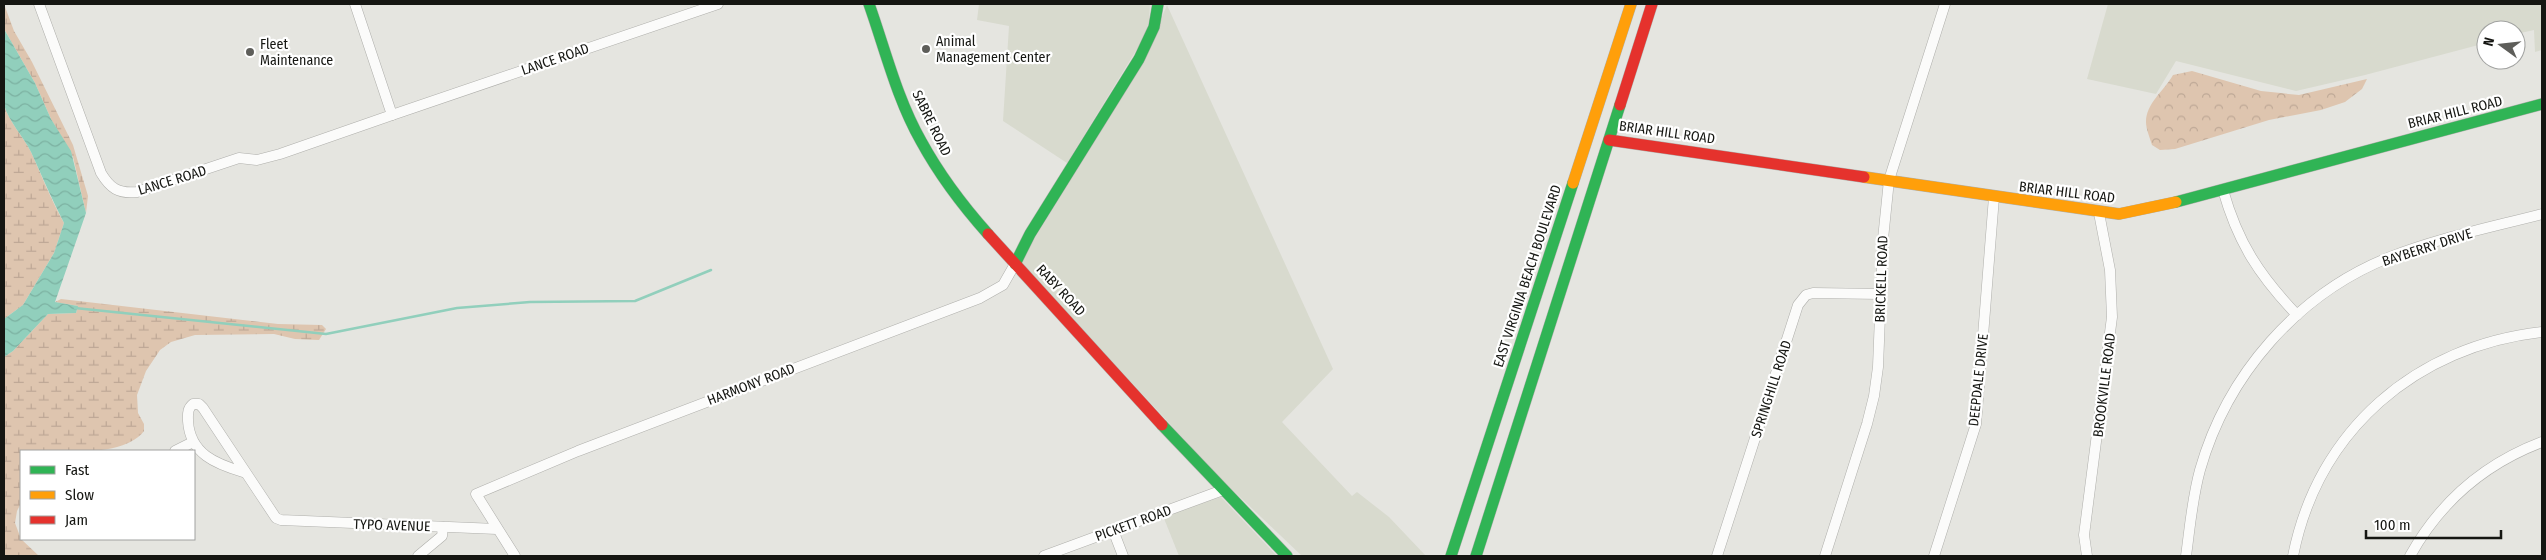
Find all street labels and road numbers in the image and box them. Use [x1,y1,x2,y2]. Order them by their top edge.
street label: LANCE ROAD [519,40,591,79]
street label: SABRE ROAD [908,88,955,159]
street label: BRIAR HILL ROAD [2406,93,2504,132]
street label: BRIAR HILL ROAD [1618,117,1716,148]
street label: LANCE ROAD [136,162,208,199]
street label: BRIAR HILL ROAD [2018,178,2116,207]
street label: EAST VIRGINIA BEACH BOULEVARD [1490,183,1565,370]
street label: BAYBERRY DRIVE [2380,225,2475,270]
street label: BRICKELL ROAD [1871,235,1892,323]
street label: RABY ROAD [1033,261,1089,320]
street label: DEEPDALE DRIVE [1965,332,1992,427]
street label: BROOKVILLE ROAD [2090,332,2119,438]
street label: SPRINGHILL ROAD [1748,338,1795,440]
street label: HARMONY ROAD [705,360,797,409]
street label: PICKETT ROAD [1093,502,1174,545]
street label: TYPO AVENUE [353,516,431,535]

